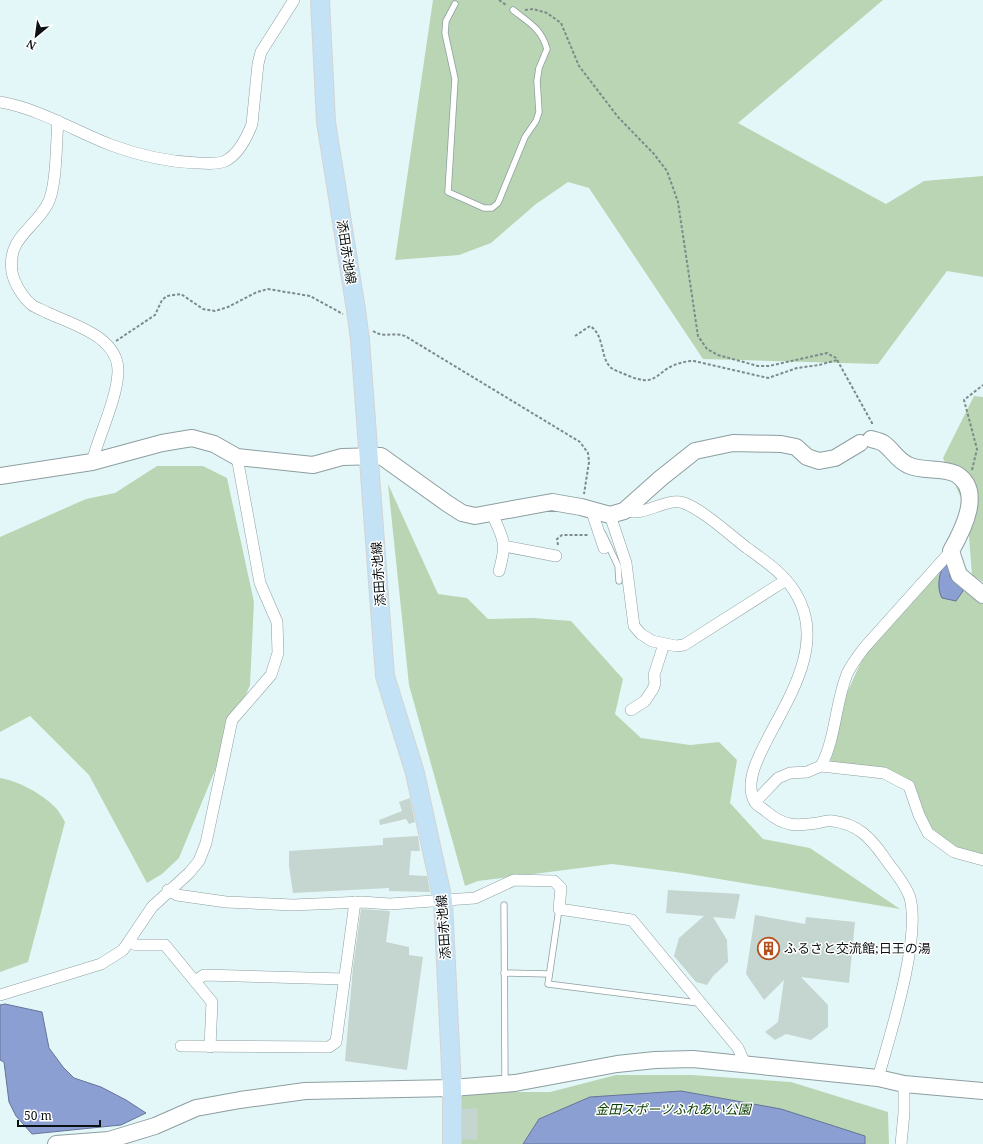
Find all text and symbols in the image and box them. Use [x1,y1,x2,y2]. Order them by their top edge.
north arrow [16,16,56,56]
text: N [23,36,38,54]
street label: 添田赤池線 [333,218,361,286]
street label: 添田赤池線 [367,541,389,607]
street label: 添田赤池線 [432,894,454,960]
building icon: ふるさと交流館;日王の湯 [756,935,782,961]
place label: ふるさと交流館;日王の湯 [784,939,931,957]
park label: 金田スポーツふれあい公園 [595,1100,753,1118]
scale bar [18,1102,100,1128]
text: 50 m [24,1107,52,1124]

